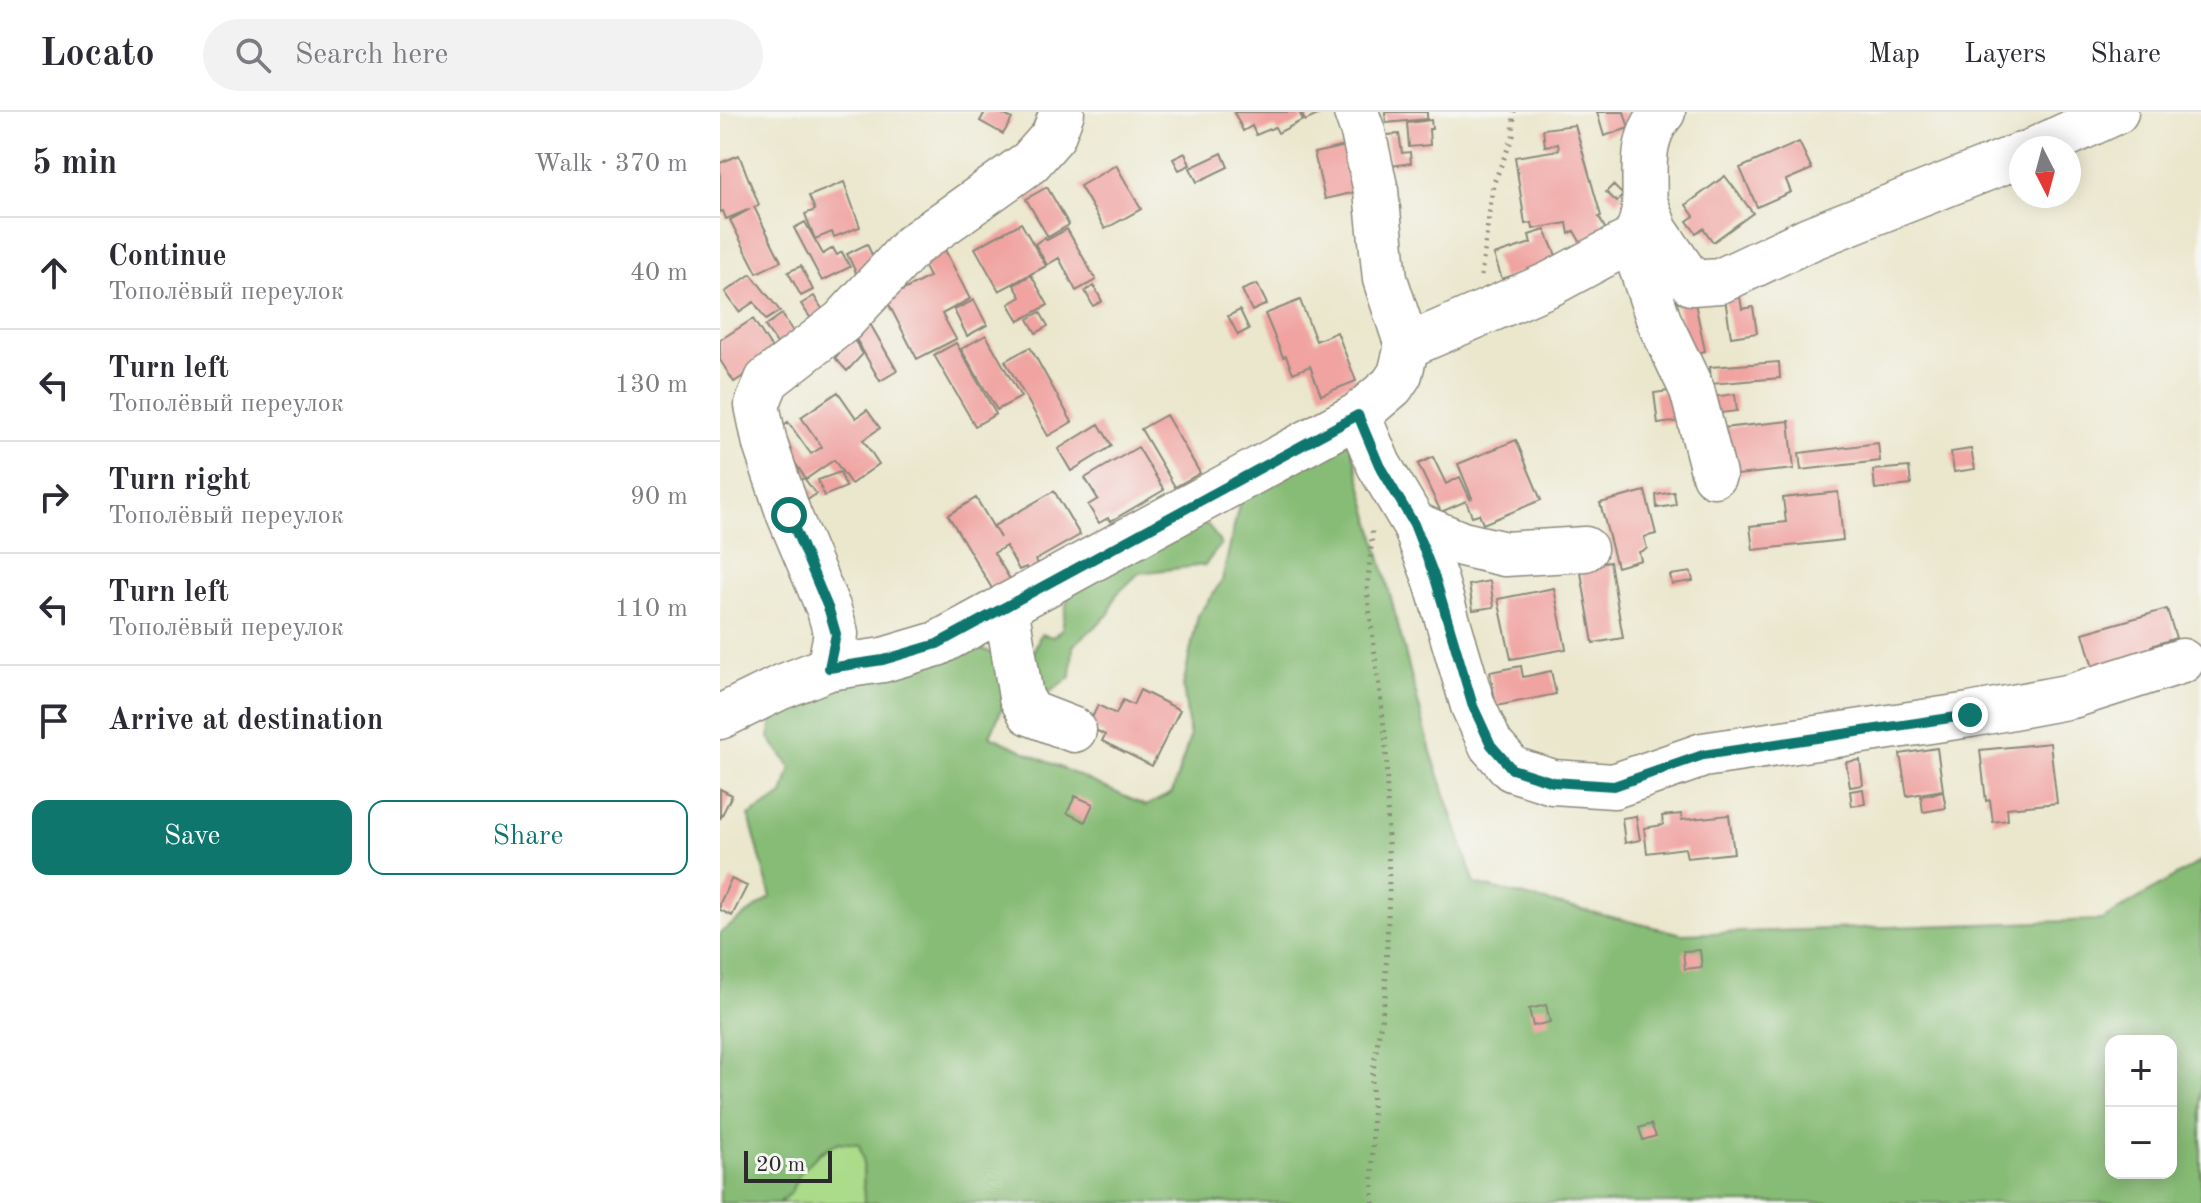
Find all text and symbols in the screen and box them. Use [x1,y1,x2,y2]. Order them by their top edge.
search box [203,19,763,91]
icon: search [231,33,275,77]
text: Locato [40,36,155,74]
text: Search here [295,40,448,70]
text: Map [1868,41,1920,69]
text: Layers [1964,41,2046,69]
text: Share [2090,41,2161,69]
north arrow [2009,136,2081,208]
text: 5 min [32,147,117,181]
text: Walk · 370 m [534,151,688,177]
text: Continue [108,242,227,272]
icon: ahead [32,251,76,295]
text: 40 m [630,260,688,286]
text: Тополёвый переулок [108,279,344,305]
text: Turn left [108,354,229,384]
icon: left [32,363,76,407]
text: 130 m [615,372,688,398]
text: Тополёвый переулок [108,391,344,417]
text: Turn right [108,466,250,496]
icon: right [32,475,76,519]
text: 90 m [630,484,688,510]
route start [771,497,807,533]
text: Тополёвый переулок [108,503,344,529]
text: Turn left [108,578,229,608]
icon: left [32,587,76,631]
text: 110 m [615,596,688,622]
text: Тополёвый переулок [108,615,344,641]
route end [1952,697,1988,733]
icon: arrive [32,699,76,743]
text: Arrive at destination [108,706,383,736]
button: Save [32,800,352,875]
button: Share [368,800,688,875]
map controls [2105,1035,2177,1179]
button: + [2105,1035,2177,1107]
button: − [2105,1107,2177,1179]
scale bar [744,1147,832,1183]
text: 20 m [756,1154,805,1176]

